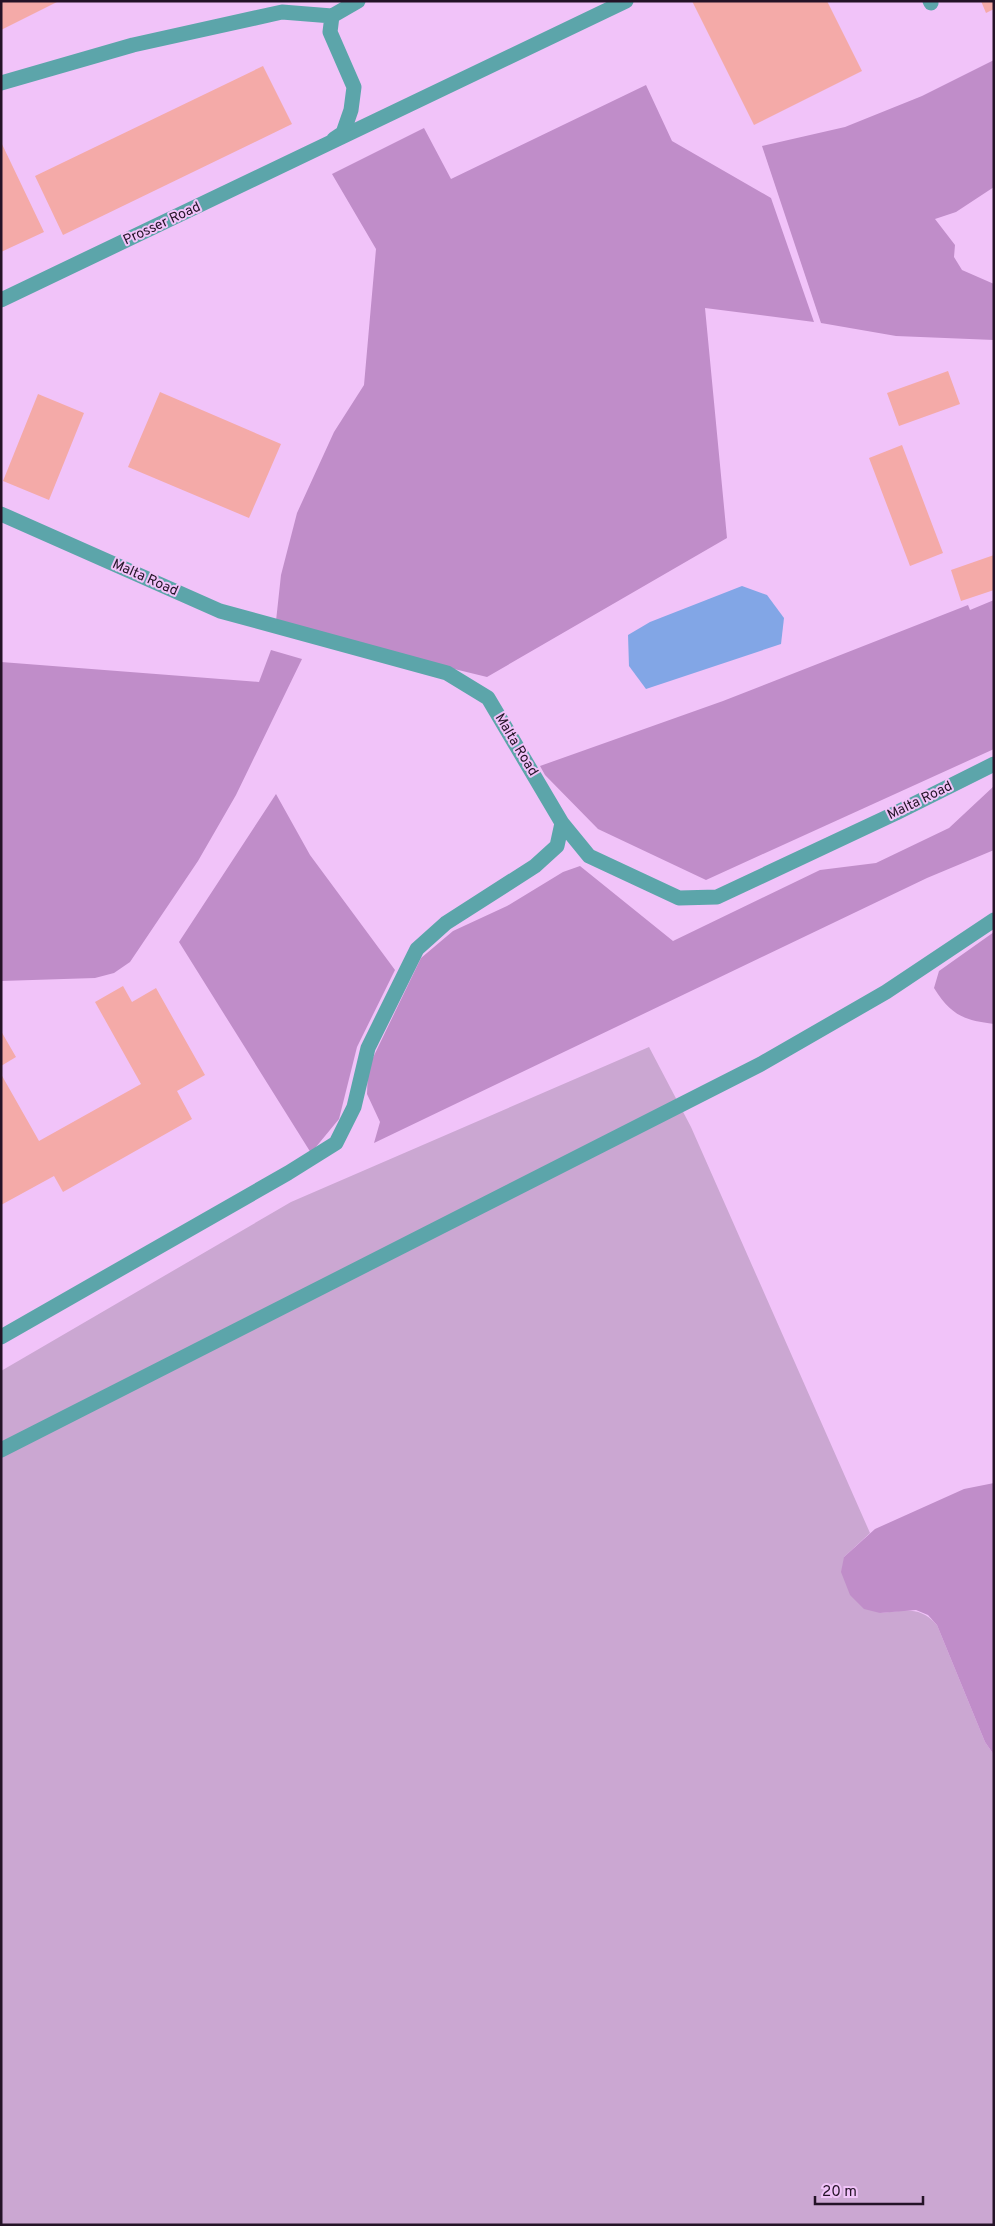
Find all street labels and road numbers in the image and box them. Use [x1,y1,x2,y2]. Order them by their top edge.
street label: Prosser Road [121,199,203,249]
street label: Malta Road [110,556,180,600]
street label: Malta Road [491,711,541,779]
street label: Malta Road [885,778,955,824]

